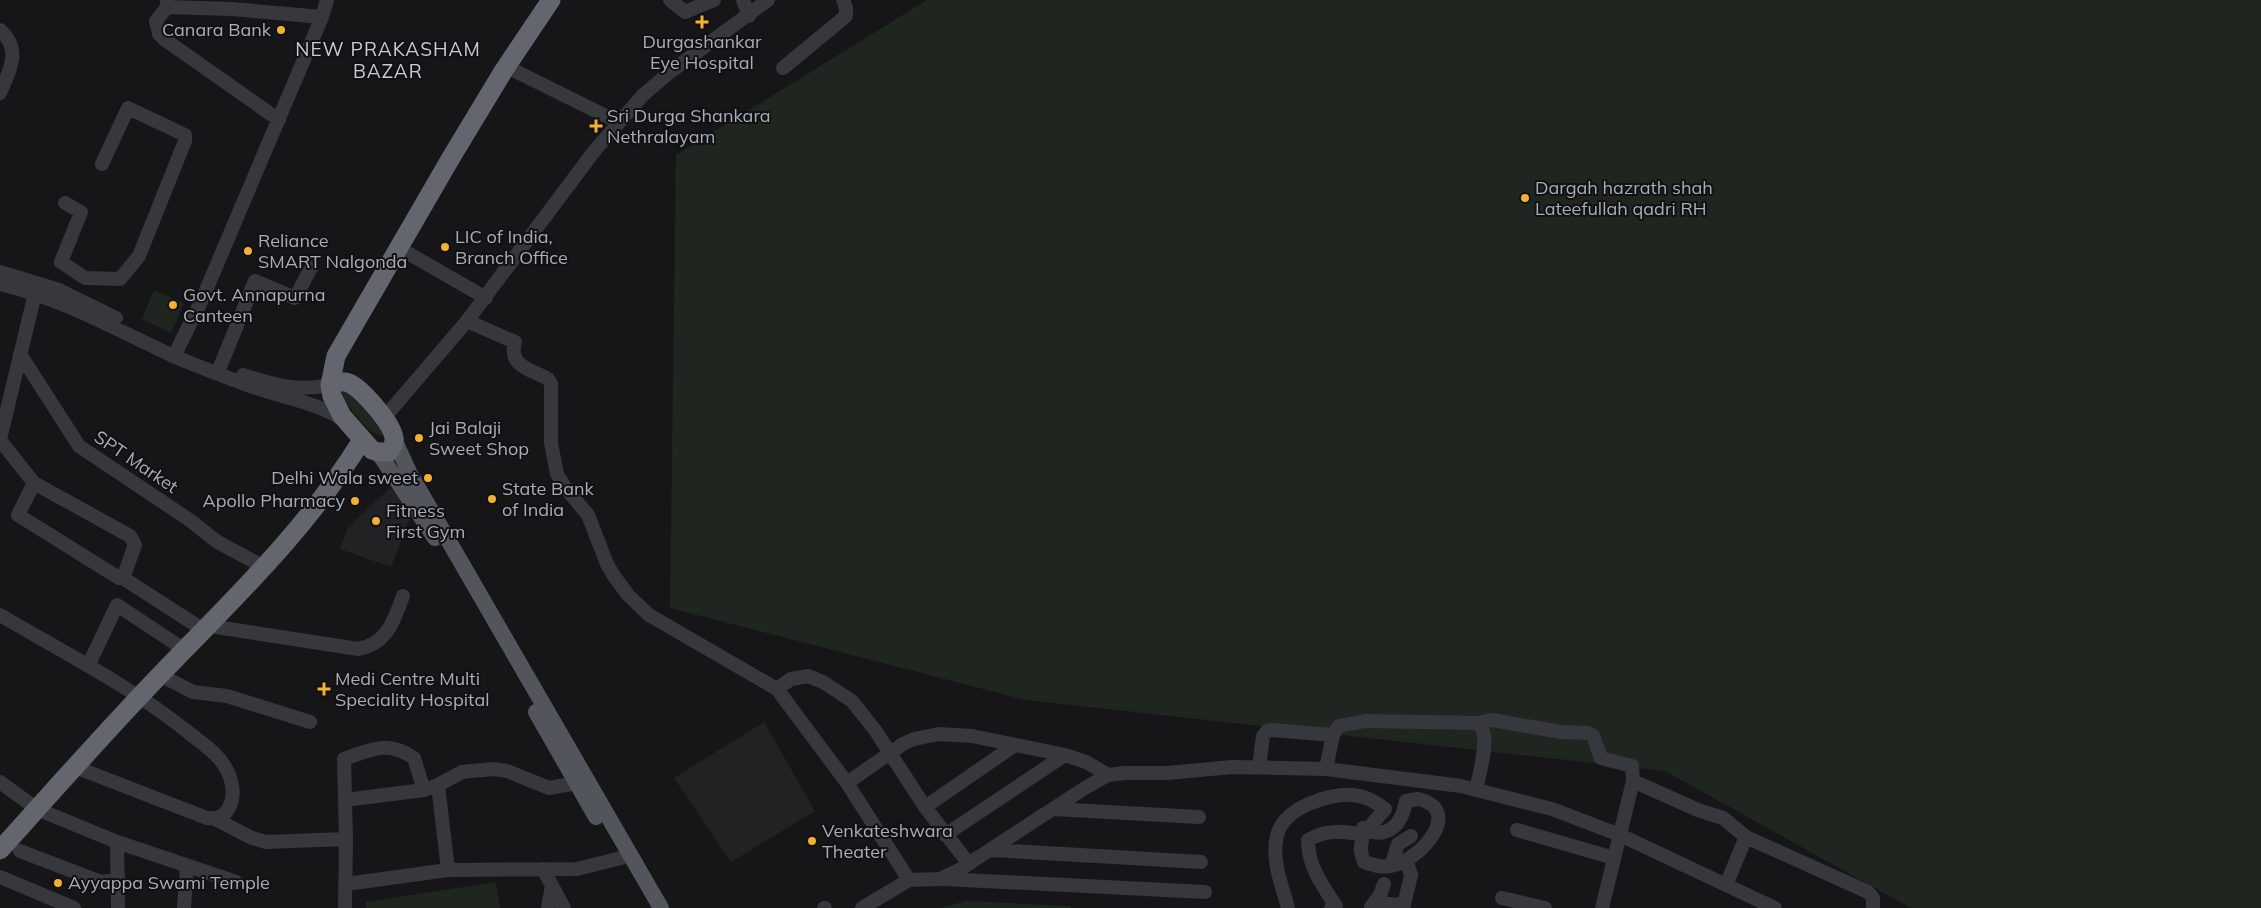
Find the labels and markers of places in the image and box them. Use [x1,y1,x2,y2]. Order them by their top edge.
marker: Durgashankar Eye Hospital [695,15,709,29]
place label: Canara Bank [162,18,272,41]
marker: Canara Bank [275,24,287,36]
place label: Durgashankar Eye Hospital [642,30,762,74]
place label: Sri Durga Shankara Nethralayam [607,104,771,148]
marker: Sri Durga Shankara Nethralayam [589,119,603,133]
place label: Dargah hazrath shah Lateefullah qadri RH [1535,176,1713,220]
marker: Dargah hazrath shah Lateefullah qadri RH [1519,192,1531,204]
place label: LIC of India, Branch Office [455,225,568,269]
place label: Reliance SMART Nalgonda [258,229,407,273]
marker: LIC of India, Branch Office [439,241,451,253]
marker: Reliance SMART Nalgonda [242,245,254,257]
place label: Govt. Annapurna Canteen [183,283,326,327]
marker: Govt. Annapurna Canteen [167,299,179,311]
place label: Jai Balaji Sweet Shop [429,416,529,460]
marker: Jai Balaji Sweet Shop [413,432,425,444]
place label: Delhi Wala sweet [271,466,418,489]
marker: Delhi Wala sweet [422,472,434,484]
place label: State Bank of India [502,477,595,521]
place label: Apollo Pharmacy [202,489,345,512]
marker: State Bank of India [486,493,498,505]
marker: Apollo Pharmacy [349,495,361,507]
place label: Fitness First Gym [386,499,465,543]
marker: Fitness First Gym [370,515,382,527]
place label: Medi Centre Multi Speciality Hospital [335,667,490,711]
marker: Medi Centre Multi Speciality Hospital [317,682,331,696]
place label: Venkateshwara Theater [822,819,953,863]
marker: Venkateshwara Theater [806,835,818,847]
place label: Ayyappa Swami Temple [68,871,270,894]
marker: Ayyappa Swami Temple [52,877,64,889]

